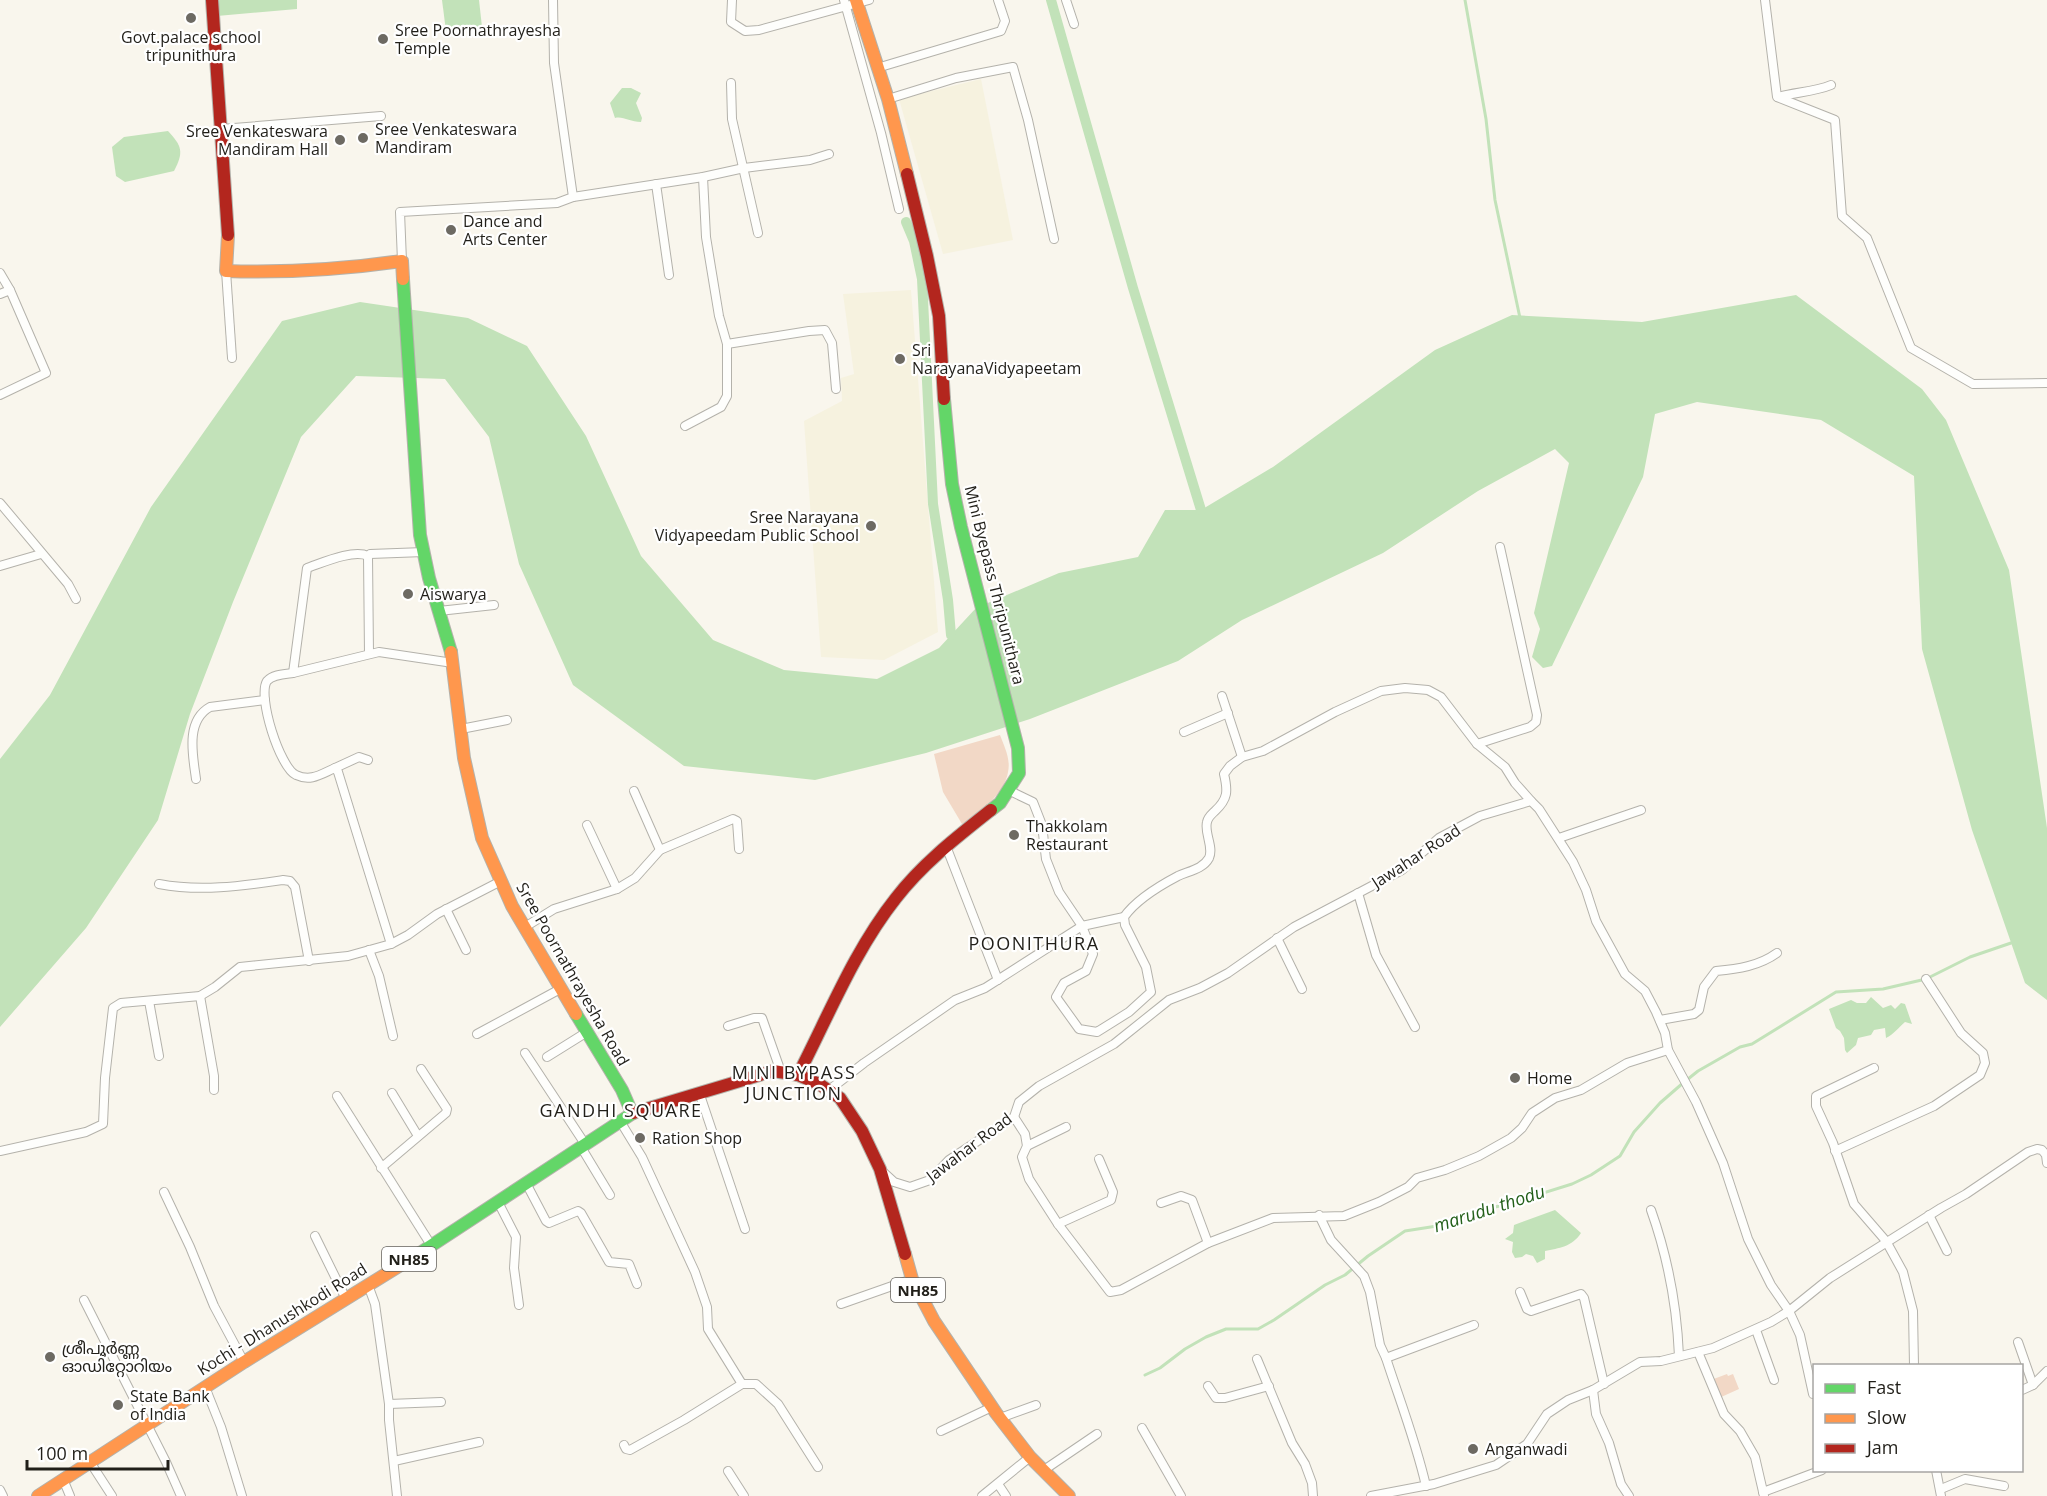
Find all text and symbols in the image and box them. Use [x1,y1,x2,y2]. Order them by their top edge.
marker: Govt.palace school tripunithura [184,11,198,25]
place label: Sree Poornathrayesha Temple [395,19,561,59]
place label: Govt.palace school tripunithura [121,26,261,66]
marker: Sree Poornathrayesha Temple [376,32,390,46]
place label: Sree Venkateswara Mandiram [375,118,517,158]
place label: Sree Venkateswara Mandiram Hall [186,120,328,160]
marker: Sree Venkateswara Mandiram [356,131,370,145]
marker: Sree Venkateswara Mandiram Hall [333,133,347,147]
place label: Dance and Arts Center [463,210,548,250]
marker: Dance and Arts Center [444,223,458,237]
place label: Sri NarayanaVidyapeetam [912,339,1081,379]
marker: Sri NarayanaVidyapeetam [893,352,907,366]
street label: Mini Byepass Thripunithara [960,483,1030,687]
place label: Sree Narayana Vidyapeedam Public School [655,506,859,546]
marker: Sree Narayana Vidyapeedam Public School [864,519,878,533]
place label: Aiswarya [420,583,487,605]
marker: Aiswarya [401,587,415,601]
place label: Thakkolam Restaurant [1026,815,1108,855]
street label: Jawahar Road [1366,819,1465,894]
marker: Thakkolam Restaurant [1007,828,1021,842]
street label: Sree Poornathrayesha Road [511,878,635,1070]
district label: POONITHURA [968,931,1100,955]
district label: MINI BYPASS JUNCTION [732,1060,856,1105]
place label: Home [1527,1067,1572,1089]
marker: Home [1508,1071,1522,1085]
district label: GANDHI SQUARE [539,1098,703,1122]
street label: Jawahar Road [920,1108,1016,1188]
place label: Ration Shop [652,1127,742,1149]
marker: Ration Shop [633,1131,647,1145]
water label: marudu thodu [1430,1179,1548,1237]
road number: NH85 [382,1247,436,1271]
street label: Kochi - Dhanushkodi Road [193,1258,371,1380]
road number: NH85 [891,1278,945,1302]
place label: ശ്രീപൂർണ്ണ ഓഡിറ്റോറിയം [62,1337,172,1378]
marker: ശ്രീപൂർണ്ണ ഓഡിറ്റോറിയം [43,1350,57,1364]
legend [1813,1364,2023,1472]
text: Fast [1867,1375,1901,1399]
place label: State Bank of India [130,1385,210,1425]
marker: State Bank of India [111,1398,125,1412]
text: Slow [1867,1405,1906,1429]
scale bar [27,1433,168,1471]
text: Jam [1865,1435,1899,1459]
place label: Anganwadi [1485,1438,1567,1460]
text: 100 m [36,1441,88,1465]
marker: Anganwadi [1466,1442,1480,1456]

